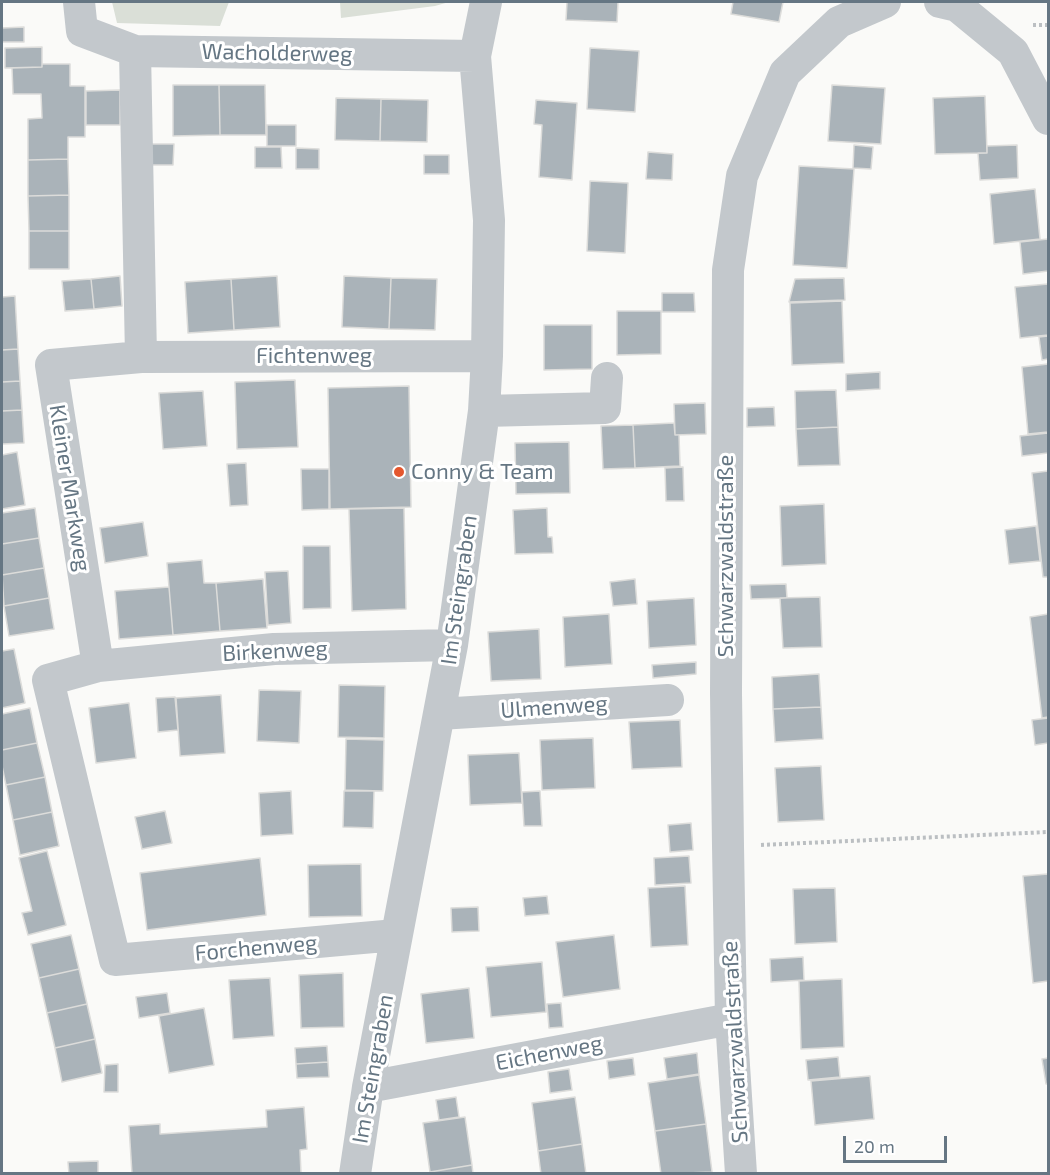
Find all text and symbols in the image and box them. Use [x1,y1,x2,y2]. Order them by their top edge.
street label: Wacholderweg [201,38,353,68]
street label: Fichtenweg [256,343,372,369]
street label: Kleiner Markweg [44,403,96,573]
street label: Schwarzwaldstraße [713,455,739,657]
place label: Conny & Team [411,459,554,485]
marker: Conny & Team [392,465,406,479]
street label: Im Steingraben [435,513,483,667]
street label: Birkenweg [222,635,328,667]
street label: Ulmenweg [500,690,608,724]
street label: Forchenweg [194,929,318,967]
street label: Schwarzwaldstraße [717,940,753,1144]
street label: Im Steingraben [347,992,399,1146]
street label: Eichenweg [493,1030,605,1076]
scale bar [846,1124,950,1162]
text: 20 m [854,1135,895,1157]

